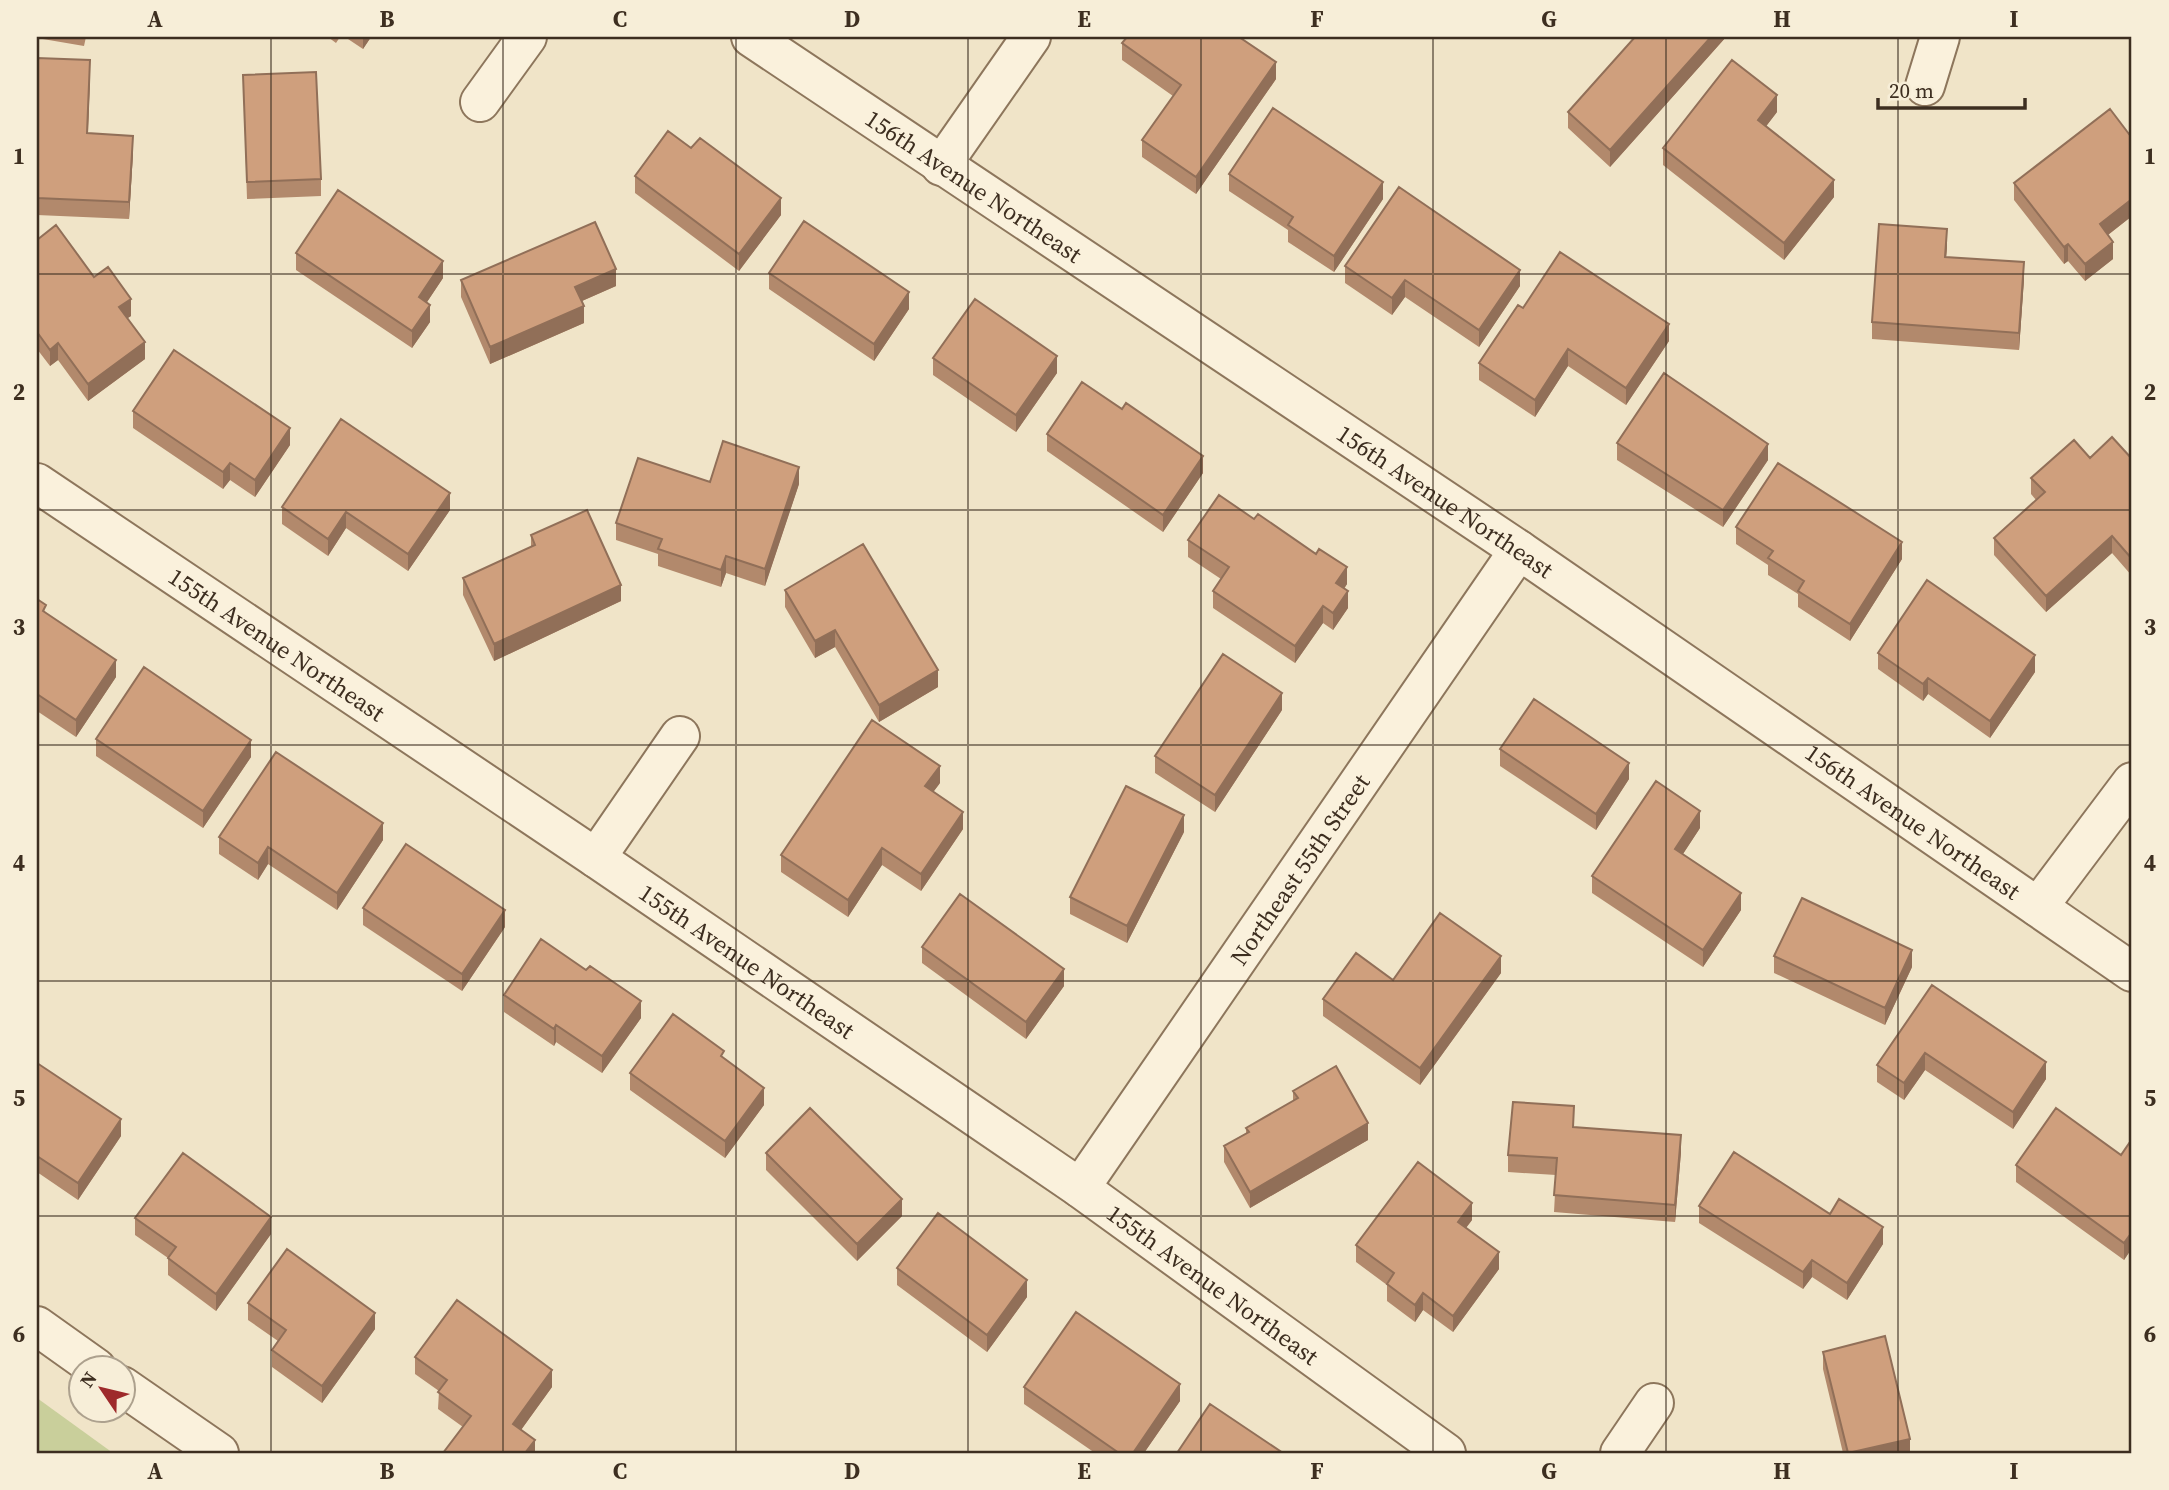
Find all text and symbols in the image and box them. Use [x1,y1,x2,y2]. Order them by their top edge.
text: A [147,3,163,35]
text: B [380,3,395,35]
text: C [613,3,627,35]
text: D [844,3,860,35]
text: E [1077,3,1091,35]
text: F [1310,3,1324,35]
text: G [1541,3,1557,35]
text: H [1773,3,1791,35]
text: I [2010,3,2019,35]
scale bar [1878,66,2025,110]
text: 20 m [1889,76,1934,105]
street label: 156th Avenue Northeast [859,102,1089,270]
text: 1 [13,140,25,172]
text: 1 [2144,140,2156,172]
text: 2 [13,376,25,408]
text: 2 [2144,376,2156,408]
street label: 156th Avenue Northeast [1331,416,1560,586]
street label: 155th Avenue Northeast [162,560,392,729]
text: 3 [13,611,25,643]
text: 3 [2144,611,2156,643]
street label: 156th Avenue Northeast [1799,736,2027,907]
street label: Northeast 55th Street [1222,767,1377,971]
text: 4 [13,847,25,879]
text: 4 [2144,847,2156,879]
street label: 155th Avenue Northeast [633,876,862,1046]
text: 5 [13,1082,25,1114]
text: 5 [2144,1082,2156,1114]
street label: 155th Avenue Northeast [1100,1196,1326,1372]
text: 6 [13,1318,25,1350]
text: 6 [2144,1318,2156,1350]
north arrow [66,1354,136,1424]
text: N [73,1366,103,1392]
text: A [147,1455,163,1487]
text: B [380,1455,395,1487]
text: C [613,1455,627,1487]
text: D [844,1455,860,1487]
text: E [1077,1455,1091,1487]
text: F [1310,1455,1324,1487]
text: G [1541,1455,1557,1487]
text: H [1773,1455,1791,1487]
text: I [2010,1455,2019,1487]

